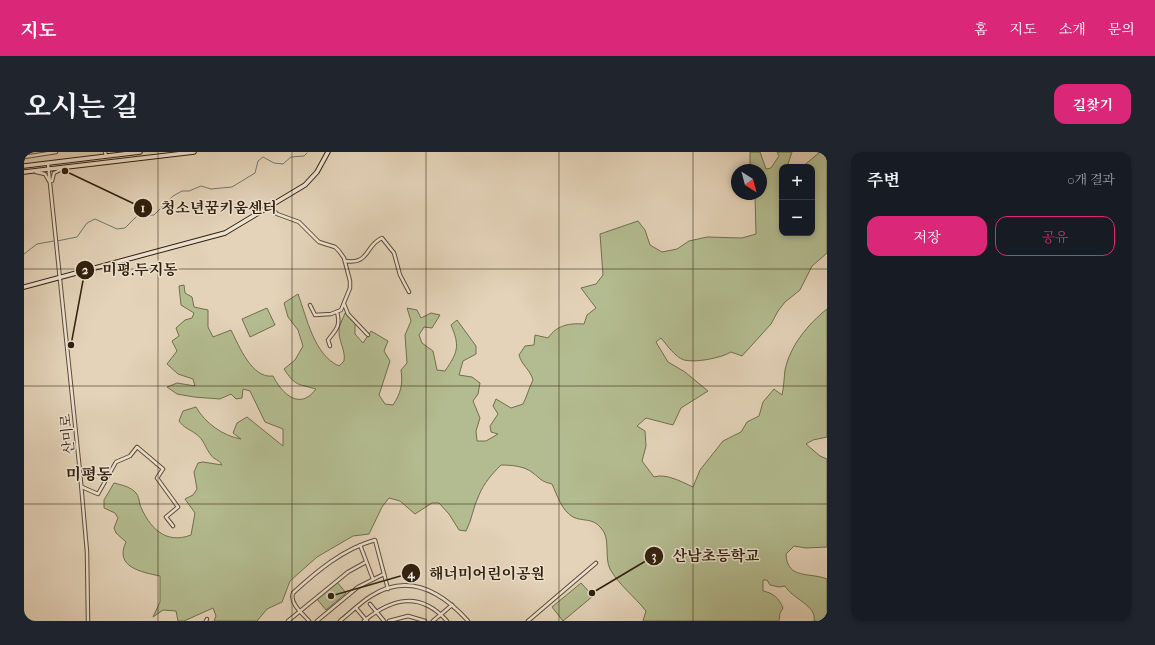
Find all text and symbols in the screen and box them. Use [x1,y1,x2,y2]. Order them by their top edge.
text: 지도 [20,20,57,42]
text: 홈 [974,21,988,38]
text: 지도 [1010,21,1037,38]
text: 소개 [1059,21,1086,38]
text: 문의 [1108,21,1135,38]
button: 길찾기 [1054,84,1131,124]
text: 오시는 길 [24,90,138,123]
north arrow [731,164,767,200]
map controls [779,164,815,236]
button: + [779,164,815,200]
text: 주변 [867,170,900,190]
text: 0개 결과 [1067,172,1115,187]
callout: 청소년꿈키움센터 [133,195,285,222]
text: 청소년꿈키움센터 [161,199,277,217]
button: − [779,200,815,236]
text: 1 [141,201,145,215]
button: 저장 [867,216,987,256]
button: 공유 [995,216,1115,256]
callout: 미평.두지동 [75,256,186,283]
text: 미평.두지동 [102,261,178,279]
text: 2 [82,263,89,277]
street label: 산미로 [57,412,78,455]
district label: 미평동 [66,465,113,484]
callout: 산남초등학교 [644,542,767,569]
text: 산남초등학교 [673,547,760,565]
text: 3 [652,549,657,564]
callout: 해너미어린이공원 [401,560,553,587]
text: 해너미어린이공원 [429,565,545,583]
text: 4 [406,567,415,582]

